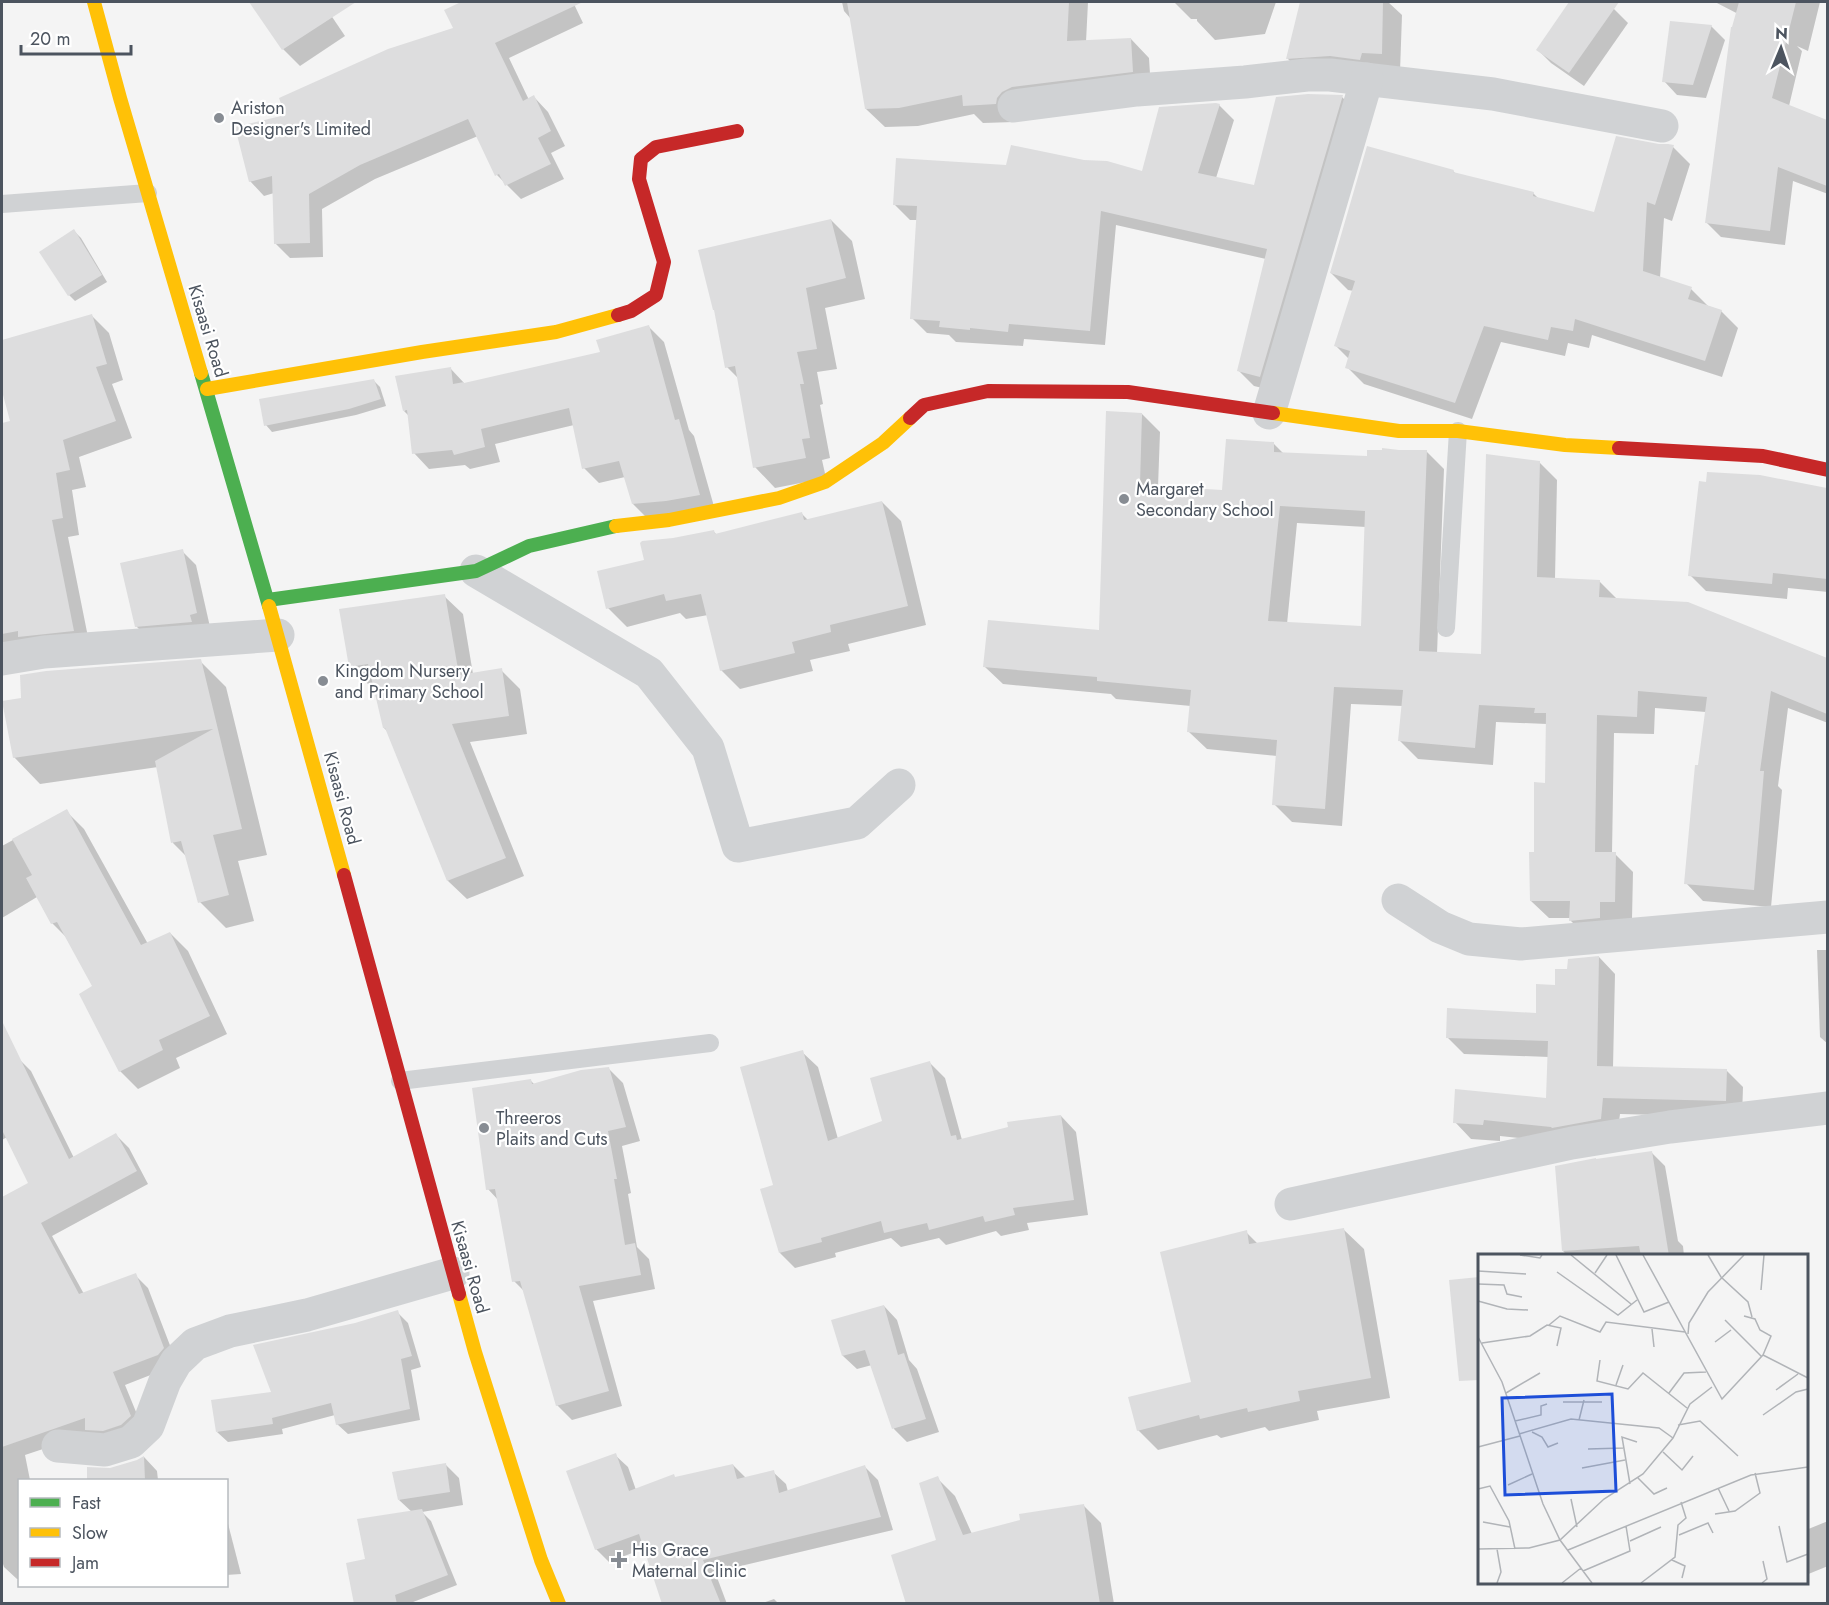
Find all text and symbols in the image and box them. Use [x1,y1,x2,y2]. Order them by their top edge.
scale bar [21,18,130,56]
north arrow [1751,18,1811,78]
text: N [1775,22,1788,45]
text: 20 m [30,26,70,52]
place label: Ariston Designer's Limited [231,95,371,142]
marker: Ariston Designer's Limited [212,111,226,125]
street label: Kisaasi Road [182,281,234,381]
place label: Margaret Secondary School [1136,476,1274,523]
marker: Margaret Secondary School [1117,492,1131,506]
place label: Kingdom Nursery and Primary School [335,658,484,705]
marker: Kingdom Nursery and Primary School [316,674,330,688]
street label: Kisaasi Road [317,748,367,848]
place label: Threeros Plaits and Cuts [496,1105,607,1152]
marker: Threeros Plaits and Cuts [477,1121,491,1135]
street label: Kisaasi Road [444,1217,496,1317]
inset map [1478,1254,1808,1584]
legend [18,1479,228,1587]
text: Fast [72,1490,101,1516]
text: Slow [72,1520,109,1546]
place label: His Grace Maternal Clinic [632,1537,747,1584]
text: Jam [70,1550,99,1576]
marker: His Grace Maternal Clinic [610,1551,628,1569]

